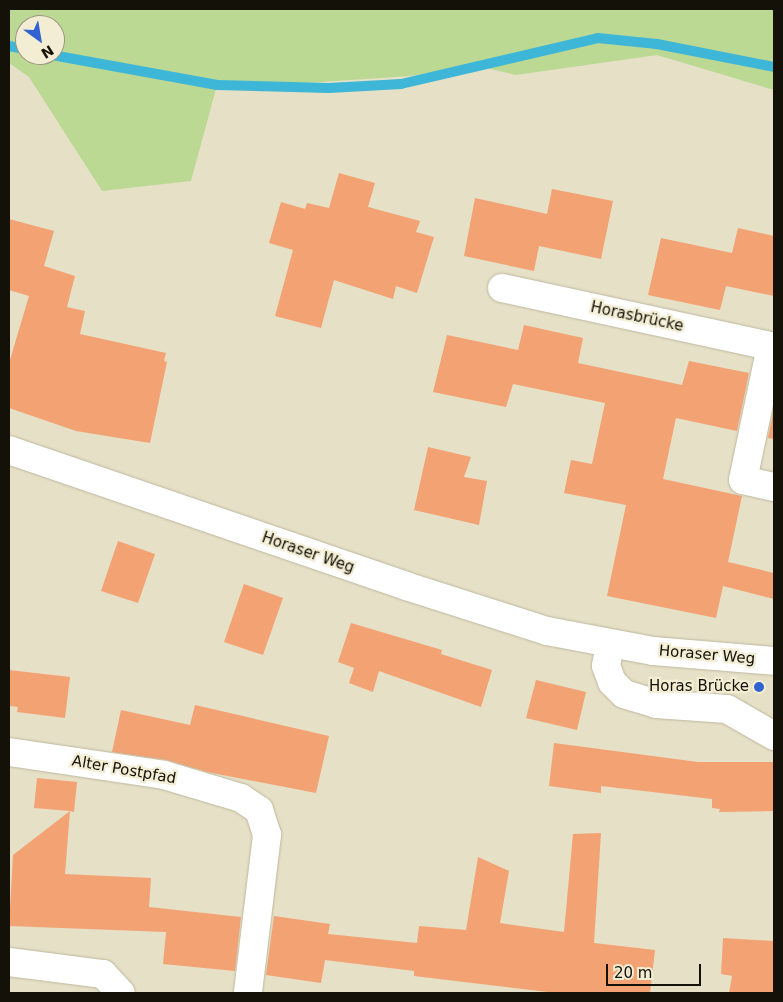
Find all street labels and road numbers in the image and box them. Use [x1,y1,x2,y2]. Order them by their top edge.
street label: Horasbrücke [589,298,685,336]
street label: Horaser Weg [259,529,357,577]
street label: Horaser Weg [658,642,756,668]
street label: Alter Postpfad [71,752,177,788]

